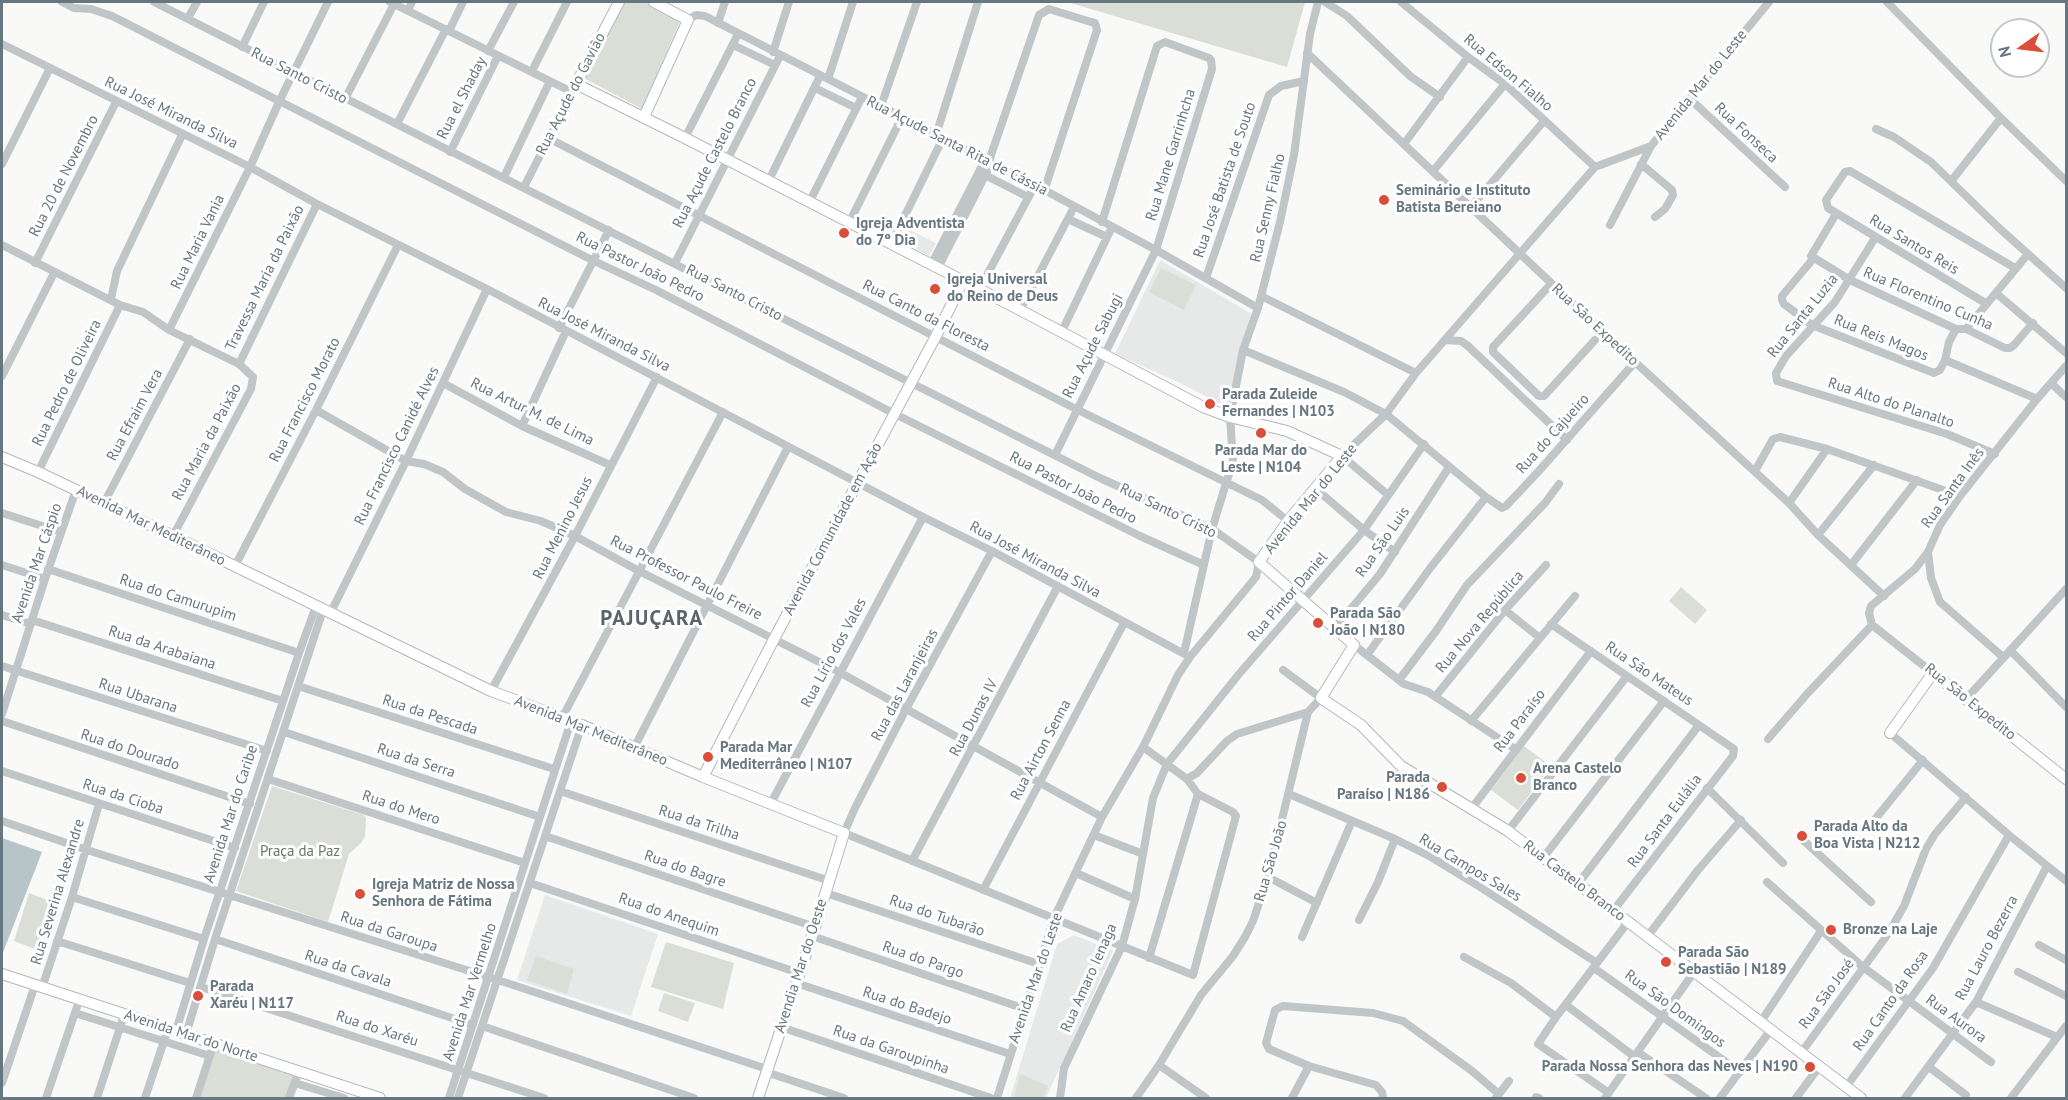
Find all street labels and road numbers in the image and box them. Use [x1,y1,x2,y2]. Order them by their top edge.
street label: Avenida Mar do Leste [1651,26,1751,144]
street label: Rua Açude do Gavião [532,30,610,158]
street label: Rua Edson Fialho [1460,30,1556,116]
street label: Rua Santo Cristo [248,44,350,108]
street label: Rua el Shaday [433,54,491,142]
street label: Rua José Miranda Silva [102,73,240,153]
street label: Rua Açude Castelo Branco [669,75,761,231]
street label: Rua Mane Garrinhcha [1142,87,1200,223]
street label: Rua Açude Santa Rita de Cássia [863,92,1051,200]
street label: Rua Fonseca [1711,99,1781,167]
street label: Rua José Batista de Souto [1190,100,1260,260]
street label: Rua 20 de Novembro [25,112,103,240]
street label: Rua Senny Fialho [1247,152,1289,264]
street label: Rua Maria Vania [167,192,229,292]
street label: Travessa Maria da Paixão [222,202,308,354]
street label: Rua Santos Reis [1866,211,1962,279]
street label: Rua Pastor João Pedro [573,228,707,306]
street label: Rua Santo Cristo [683,261,785,325]
street label: Rua Florentino Cunha [1861,264,1995,334]
street label: Rua Santa Luzia [1764,271,1842,361]
street label: Rua Canto da Floresta [859,276,993,356]
street label: Rua São Expedito [1548,280,1642,370]
street label: Rua Açude Sabugi [1059,291,1127,401]
street label: Rua José Miranda Silva [535,294,673,376]
street label: Rua Reis Magos [1831,311,1931,365]
street label: Rua Pedro de Oliveira [29,317,105,449]
street label: Rua Francisco Morato [266,335,344,465]
street label: Rua Francisco Canidé Alves [351,364,443,528]
street label: Rua Efraim Vera [103,366,167,464]
street label: Rua Artur M. de Lima [467,374,597,450]
street label: Rua Alto do Planalto [1826,374,1956,432]
street label: Rua Maria da Paixão [168,380,246,504]
street label: Rua do Cajueiro [1513,390,1593,478]
street label: Avenida Comunidade em Ação [780,440,886,618]
street label: Avenida Mar do Leste [1261,440,1361,558]
street label: Rua Santa Inês [1918,444,1988,532]
street label: Rua Pastor João Pedro [1006,448,1140,528]
street label: Rua Menino Jesus [529,474,597,582]
street label: Rua Santo Cristo [1117,480,1219,542]
street label: Avenida Mar Mediterâneo [74,482,228,570]
street label: Avenida Mar Cáspio [8,501,66,625]
street label: Rua São Luis [1352,503,1414,581]
street label: Rua José Miranda Silva [966,518,1104,602]
street label: Rua Professor Paulo Freire [607,532,765,624]
street label: Rua Pintor Daniel [1244,549,1332,645]
street label: Rua Nova República [1432,567,1528,677]
street label: Rua do Camurupim [117,571,239,625]
street label: Rua Lírio dos Vales [798,595,870,711]
street label: Rua da Arabaiana [106,622,218,674]
street label: Rua das Laranjeiras [868,626,942,744]
street label: Rua São Mateus [1602,638,1696,710]
street label: Rua São Expedito [1921,660,2019,744]
street label: Rua Ubarana [96,675,180,717]
street label: Rua Dunas IV [946,676,1002,760]
street label: Rua Paraíso [1490,686,1550,756]
street label: Rua da Pescada [380,691,480,739]
street label: Avenida Mar Mediterâneo [512,692,670,770]
street label: Rua Airton Senna [1007,697,1075,803]
street label: Rua do Dourado [78,726,182,774]
street label: Rua da Serra [375,740,457,782]
street label: Avenida Mar do Caribe [200,743,262,885]
street label: Rua Santa Eulália [1624,771,1706,871]
street label: Rua da Cioba [80,775,166,819]
street label: Rua do Mero [360,787,442,829]
street label: Rua da Trilha [656,802,742,844]
street label: Rua Severina Alexandre [27,817,89,967]
street label: Rua São João [1251,818,1291,904]
street label: Rua Campos Sales [1415,830,1525,906]
street label: Rua Castelo Branco [1519,837,1629,925]
street label: Rua do Bagre [642,847,728,891]
street label: Rua do Anequim [616,889,722,941]
street label: Rua do Tubarão [887,891,987,941]
street label: Rua Lauro Bezerra [1952,892,2022,1004]
street label: Avendia Mar do Oeste [771,897,831,1035]
street label: Rua da Garoupa [338,908,440,956]
street label: Avenida Mar do Leste [1005,911,1067,1045]
street label: Avenida Mar Vermelho [439,921,501,1063]
street label: Rua Amaro Ienaga [1057,921,1121,1035]
street label: Rua do Pargo [880,938,966,982]
street label: Rua da Cavala [302,947,394,991]
street label: Rua Canto da Rosa [1850,947,1932,1055]
street label: Rua São José [1796,956,1858,1032]
street label: Rua São Domingos [1621,966,1729,1052]
street label: Rua do Badejo [860,983,954,1029]
street label: Rua Aurora [1922,991,1990,1047]
street label: Avenida Mar do Norte [122,1006,260,1066]
street label: Rua do Xaréu [334,1007,420,1051]
street label: Rua da Garoupinha [831,1022,951,1078]

